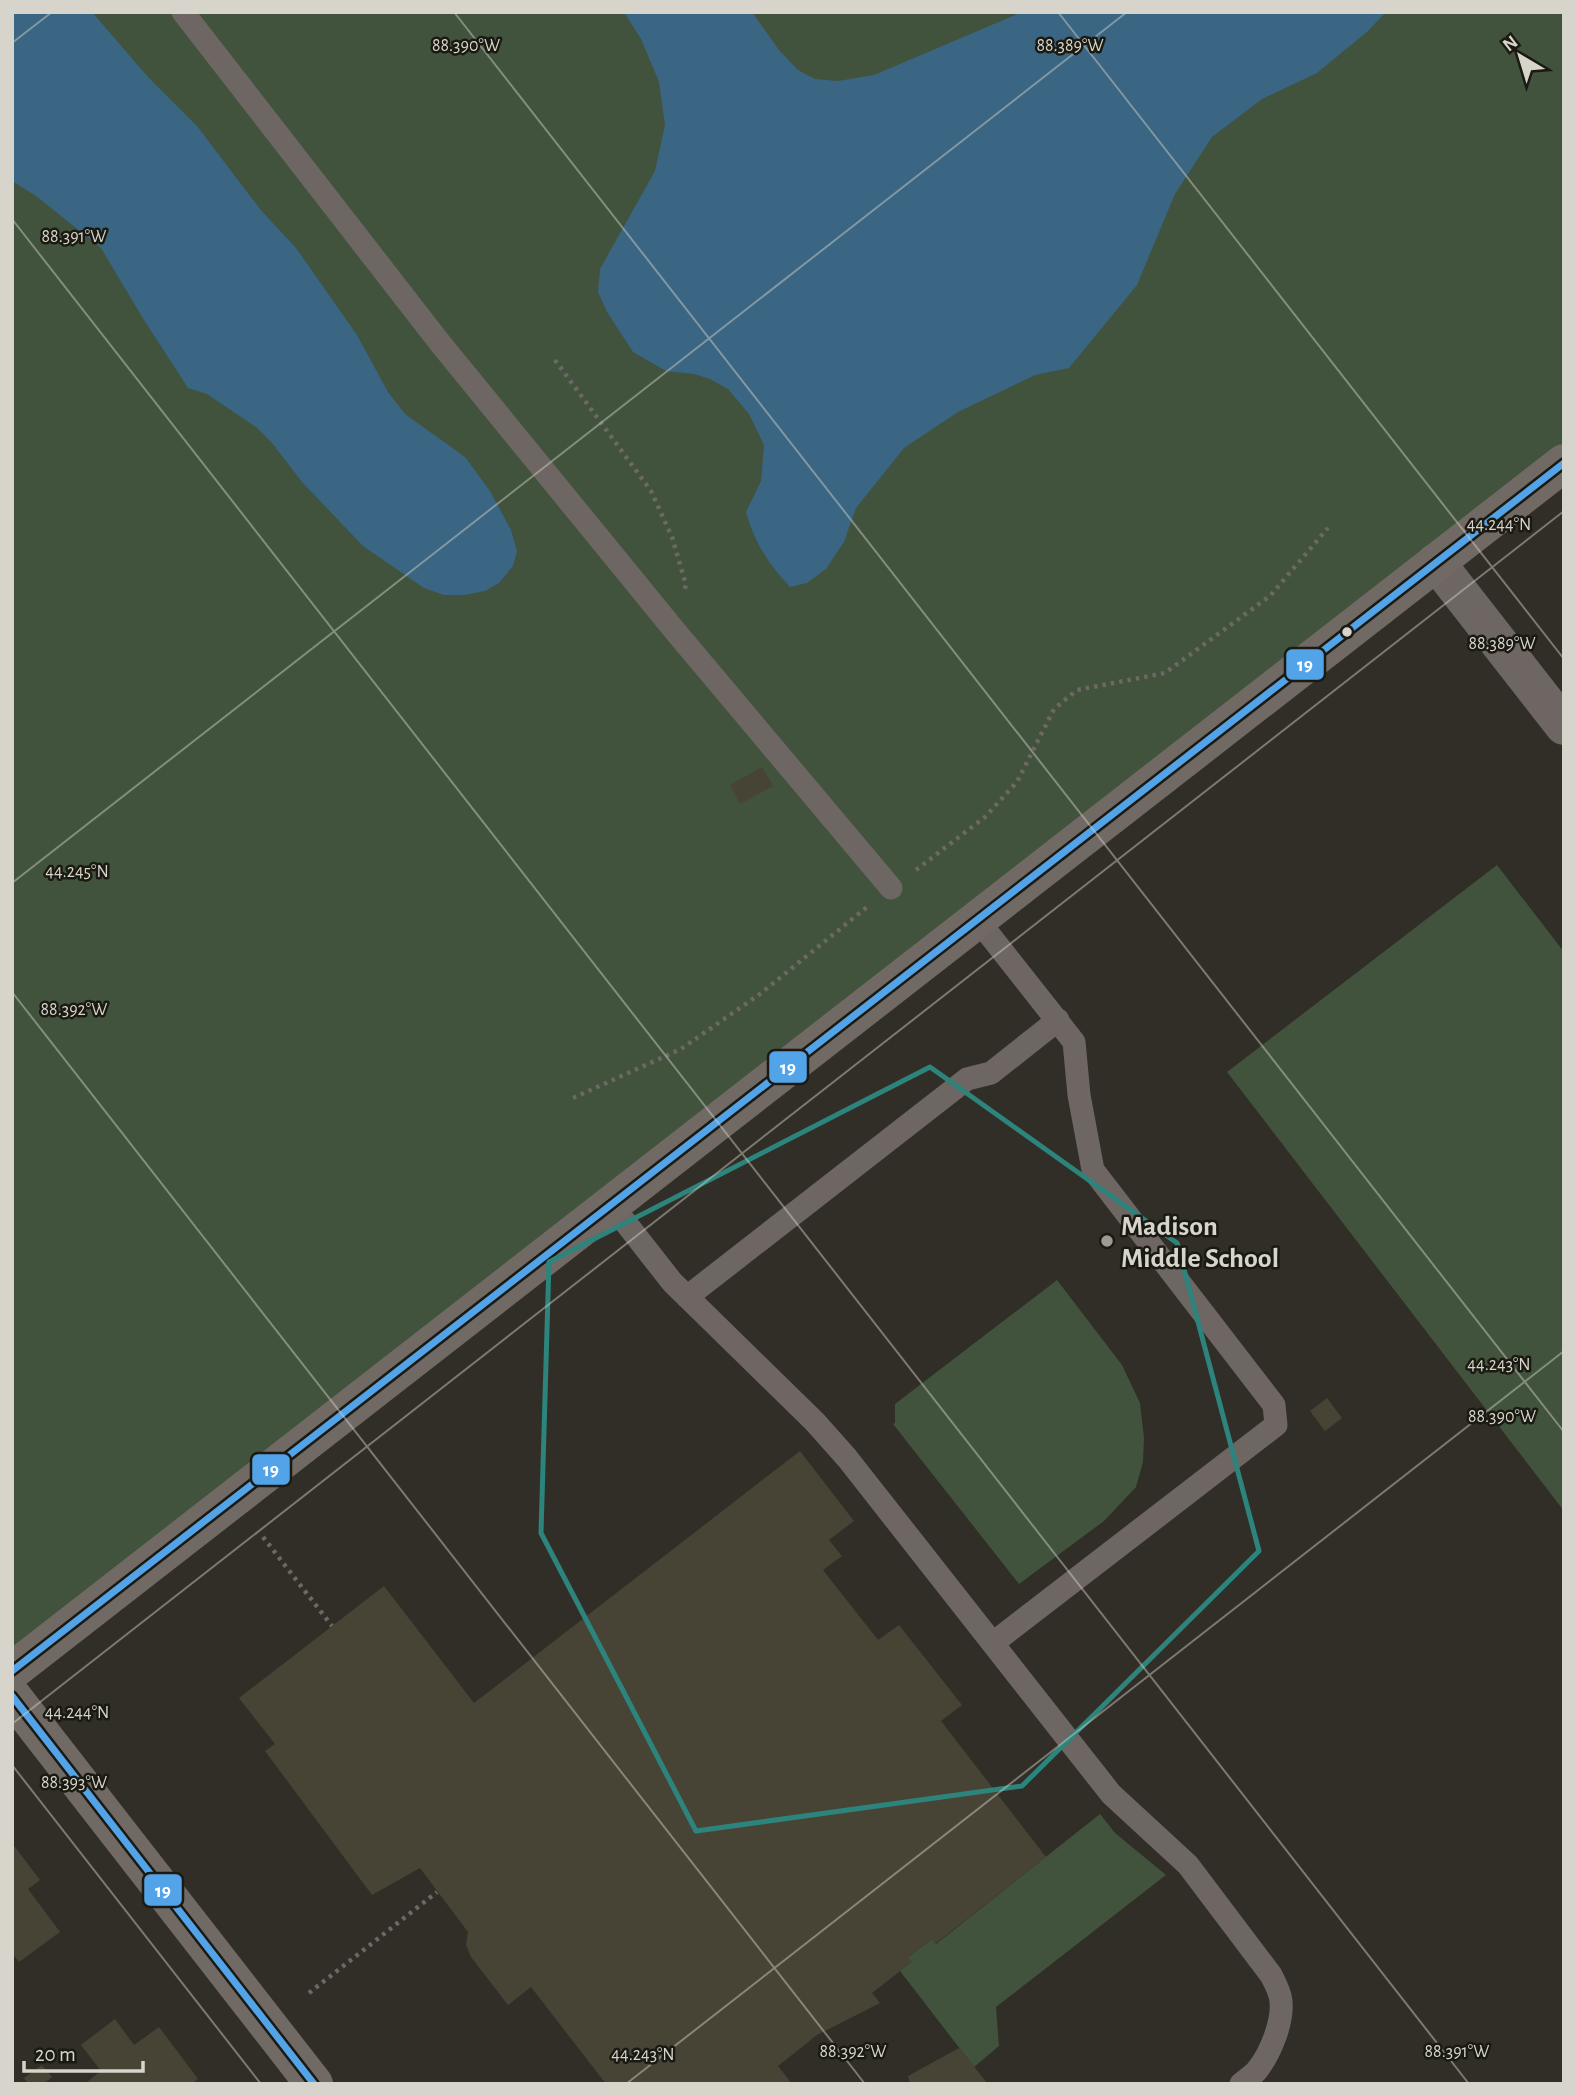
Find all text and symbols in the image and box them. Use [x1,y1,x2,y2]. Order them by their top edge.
north arrow [1485,21,1555,91]
text: N [1499,32,1522,55]
text: 88.390°W [432,37,500,55]
text: 88.389°W [1036,37,1104,55]
text: 88.391°W [42,228,106,246]
text: 44.244°N [1467,516,1531,534]
unlabelled marker [1340,625,1354,639]
text: 88.389°W [1468,635,1536,653]
line badge: 19 [1285,648,1325,681]
text: 19 [1297,656,1313,675]
text: 44.245°N [45,863,109,881]
text: 88.392°W [41,1001,107,1019]
line badge: 19 [768,1050,808,1084]
text: 19 [780,1059,796,1078]
place label: Madison Middle School [1121,1213,1279,1273]
marker: Madison Middle School [1099,1233,1115,1249]
text: 44.243°N [1467,1356,1531,1374]
text: 88.390°W [1468,1408,1536,1426]
line badge: 19 [251,1453,291,1486]
text: 19 [263,1461,279,1480]
text: 44.244°N [45,1704,109,1722]
text: 88.393°W [41,1774,107,1792]
line badge: 19 [143,1873,183,1907]
text: 19 [155,1882,171,1901]
scale bar [24,2030,144,2074]
text: 88.392°W [820,2043,886,2061]
text: 88.391°W [1425,2043,1489,2061]
text: 20 m [35,2044,76,2065]
text: 44.243°N [611,2046,675,2064]

